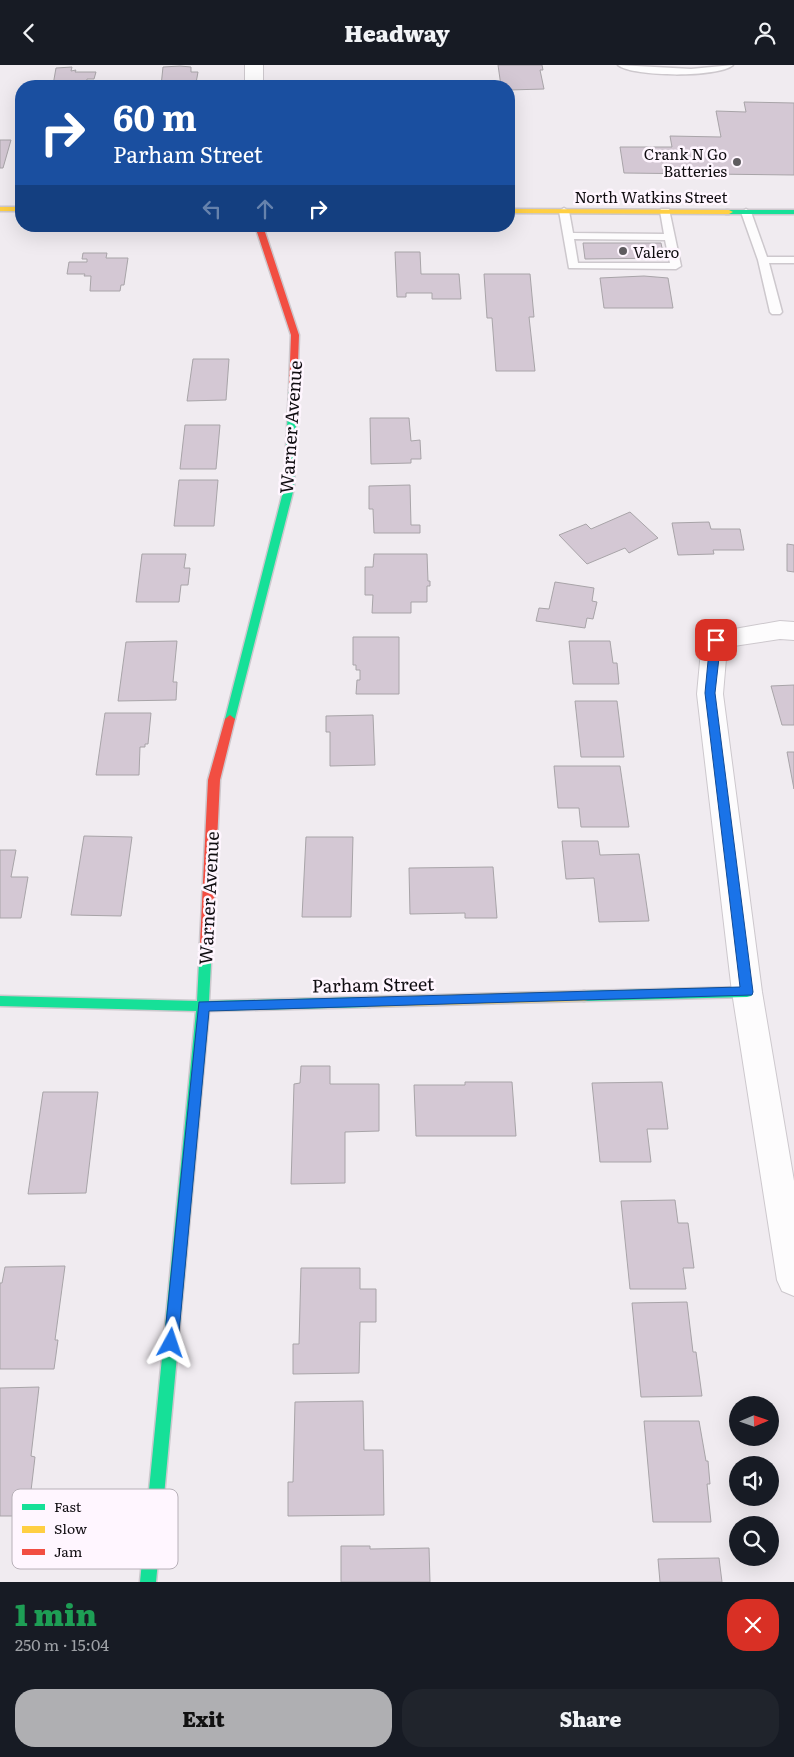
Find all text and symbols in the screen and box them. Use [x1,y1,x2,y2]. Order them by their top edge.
text: Headway [344,16,450,49]
icon: back [15,19,43,47]
icon: person [751,19,779,47]
text: 60 m [113,90,197,142]
icon: right [30,100,95,165]
text: Parham Street [113,137,263,170]
place label: Crank N Go Batteries [644,142,727,182]
marker: Crank N Go Batteries [731,156,743,168]
street label: North Watkins Street [575,185,727,208]
icon: left [198,195,226,223]
icon: ahead [251,195,279,223]
icon: right [304,195,332,223]
place label: Valero [633,240,680,263]
marker: Valero [617,245,629,257]
street label: Warner Avenue [272,359,308,495]
pin [695,619,737,661]
icon: arrive [702,626,730,654]
street label: Warner Avenue [191,831,225,965]
street label: Parham Street [312,969,435,999]
position arrow [144,1316,196,1368]
north arrow [729,1396,779,1446]
map controls [729,1396,779,1566]
button: sound [729,1456,779,1506]
legend [12,1489,178,1569]
text: Fast [54,1496,82,1516]
button: search [729,1516,779,1566]
text: Slow [54,1518,87,1538]
text: Jam [54,1541,83,1561]
text: 1 min [15,1591,97,1635]
button: close [727,1599,779,1651]
text: 250 m · 15:04 [15,1632,109,1656]
button: Exit [15,1689,392,1747]
button: Share [402,1689,779,1747]

